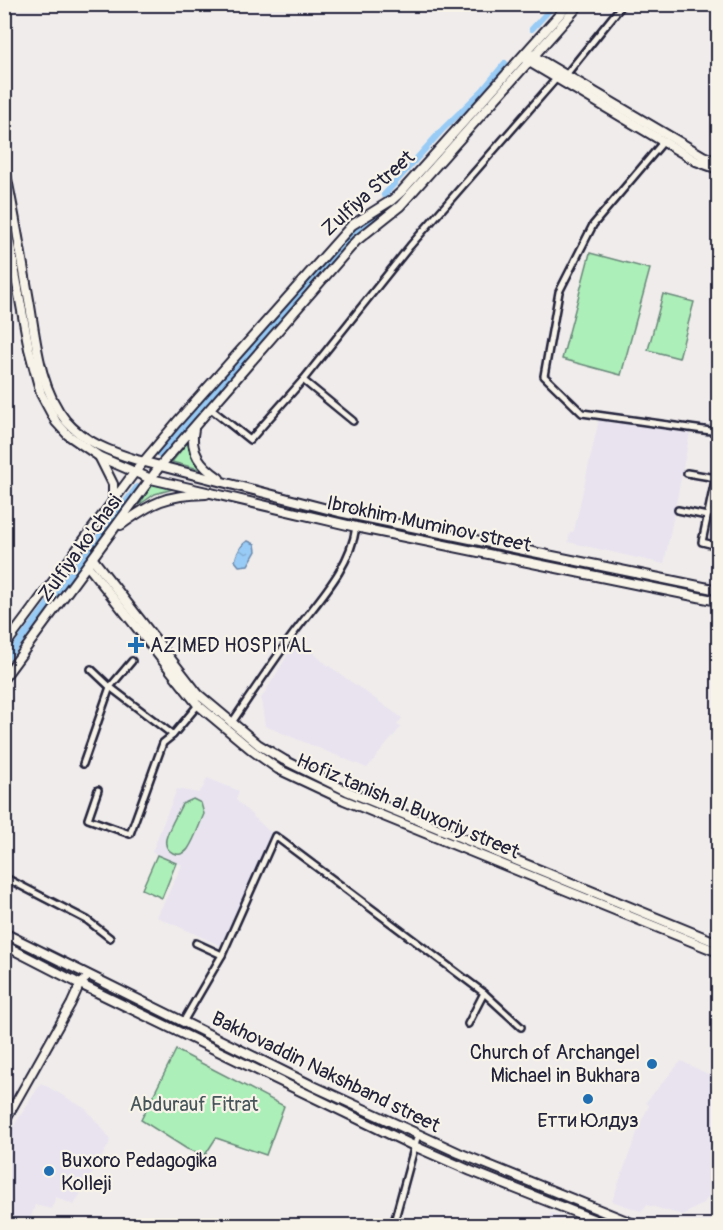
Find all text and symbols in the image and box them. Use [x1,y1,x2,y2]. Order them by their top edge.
street label: Zulfiya Street [316,144,420,241]
street label: Zulfiya ko'chasi [33,489,127,607]
street label: Ibrokhim Muminov street [325,490,534,558]
place label: AZIMED HOSPITAL [150,633,312,658]
marker: AZIMED HOSPITAL [127,636,145,654]
street label: Hofiz tanish al Buxoriy street [293,748,524,865]
street label: Bakhovaddin Nakshband street [208,1006,445,1139]
place label: Church of Archangel Michael in Bukhara [470,1040,640,1088]
marker: Church of Archangel Michael in Bukhara [645,1057,659,1071]
park label: Abdurauf Fitrat [130,1092,259,1117]
marker: Етти Юлдуз [581,1092,595,1106]
place label: Етти Юлдуз [537,1108,639,1133]
place label: Buxoro Pedagogika Kolleji [61,1148,217,1196]
marker: Buxoro Pedagogika Kolleji [42,1164,56,1178]

